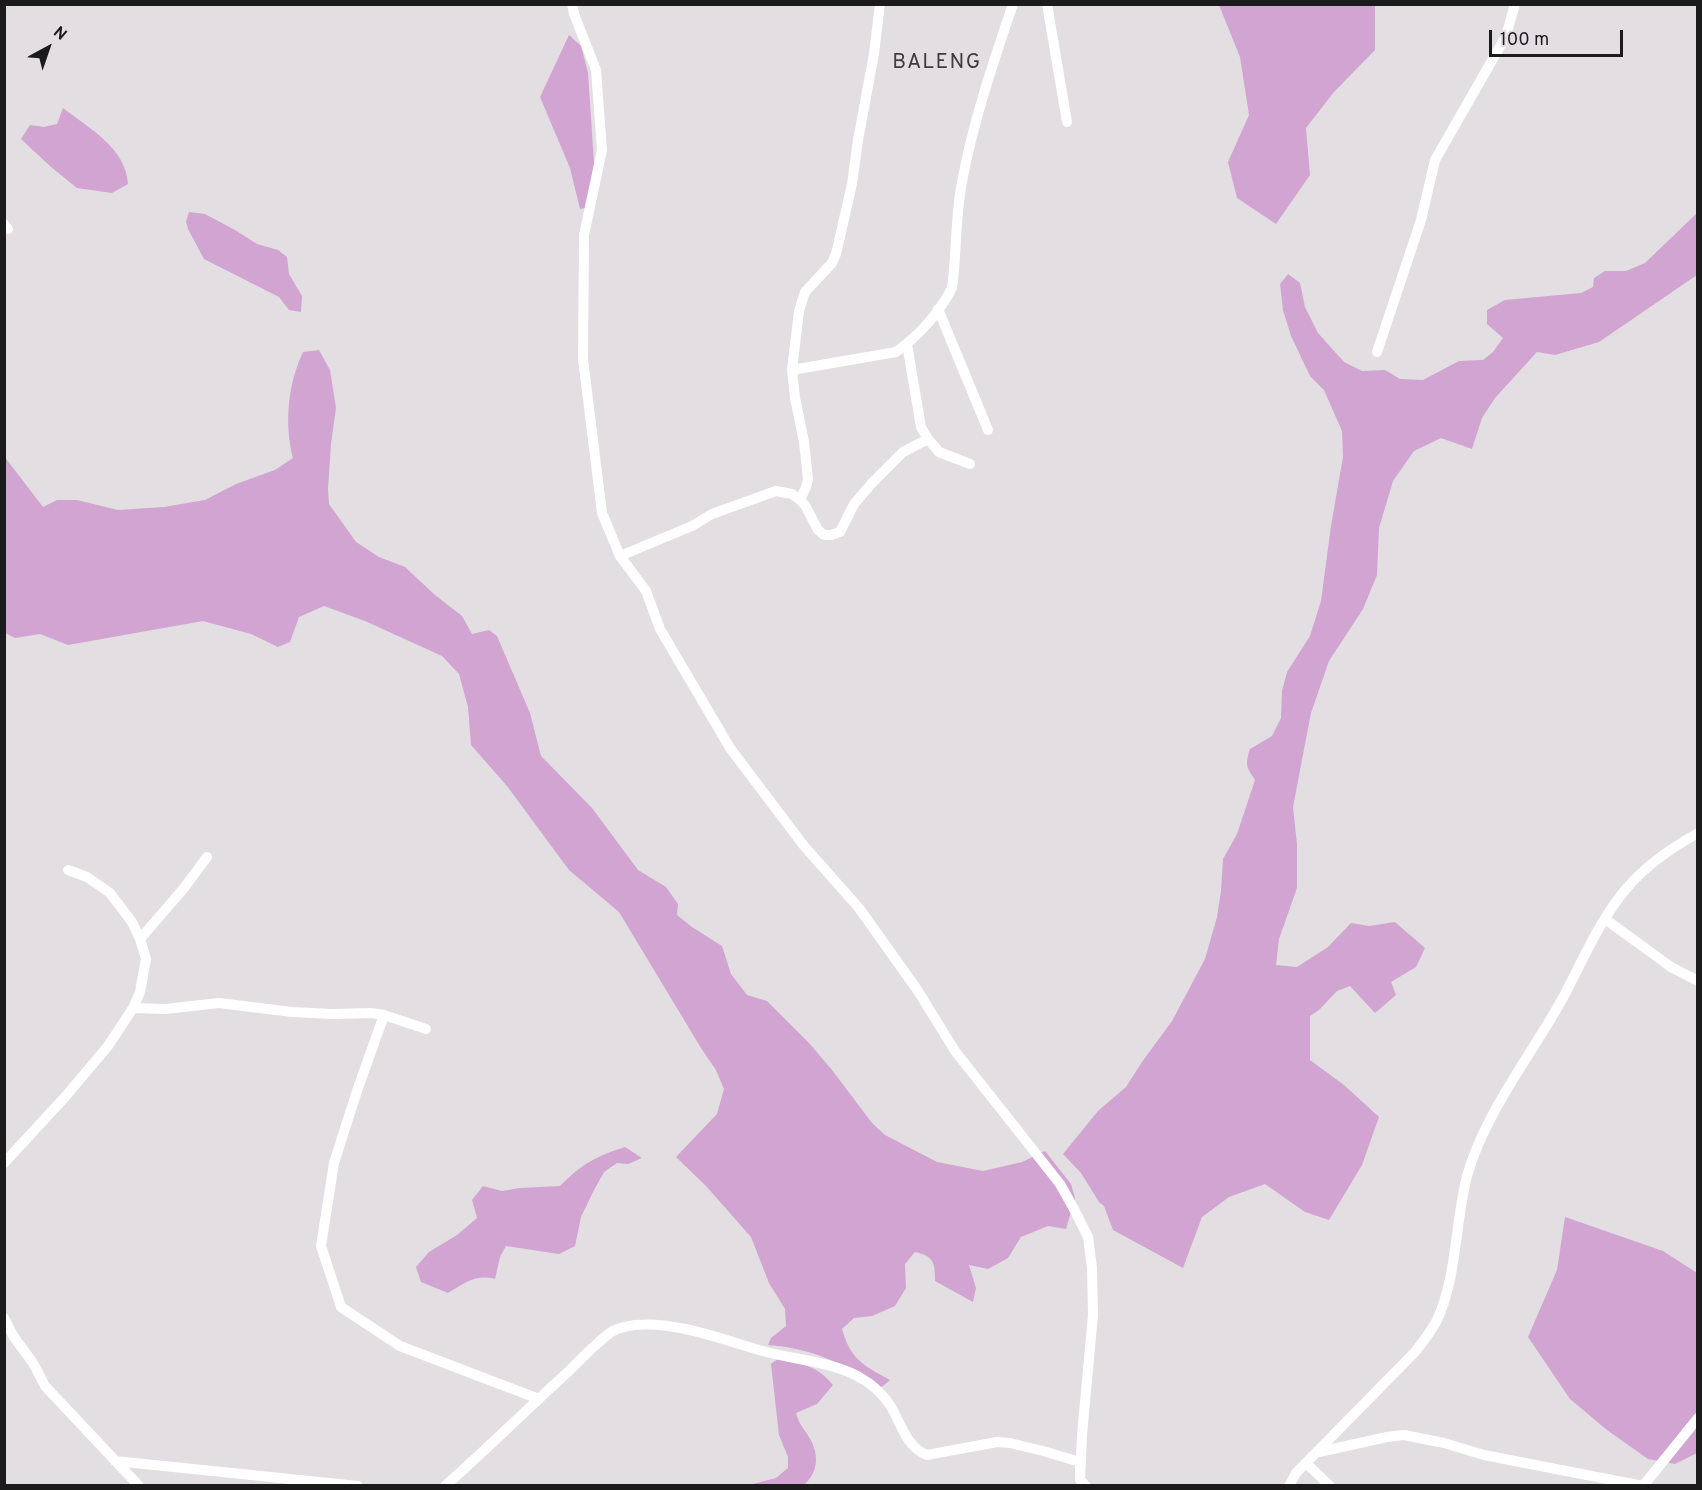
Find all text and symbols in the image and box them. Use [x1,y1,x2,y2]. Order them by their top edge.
north arrow [18,18,78,78]
scale bar [1492,18,1626,56]
text: N [49,23,70,46]
text: 100 m [1500,29,1549,52]
district label: BALENG [892,51,982,77]

